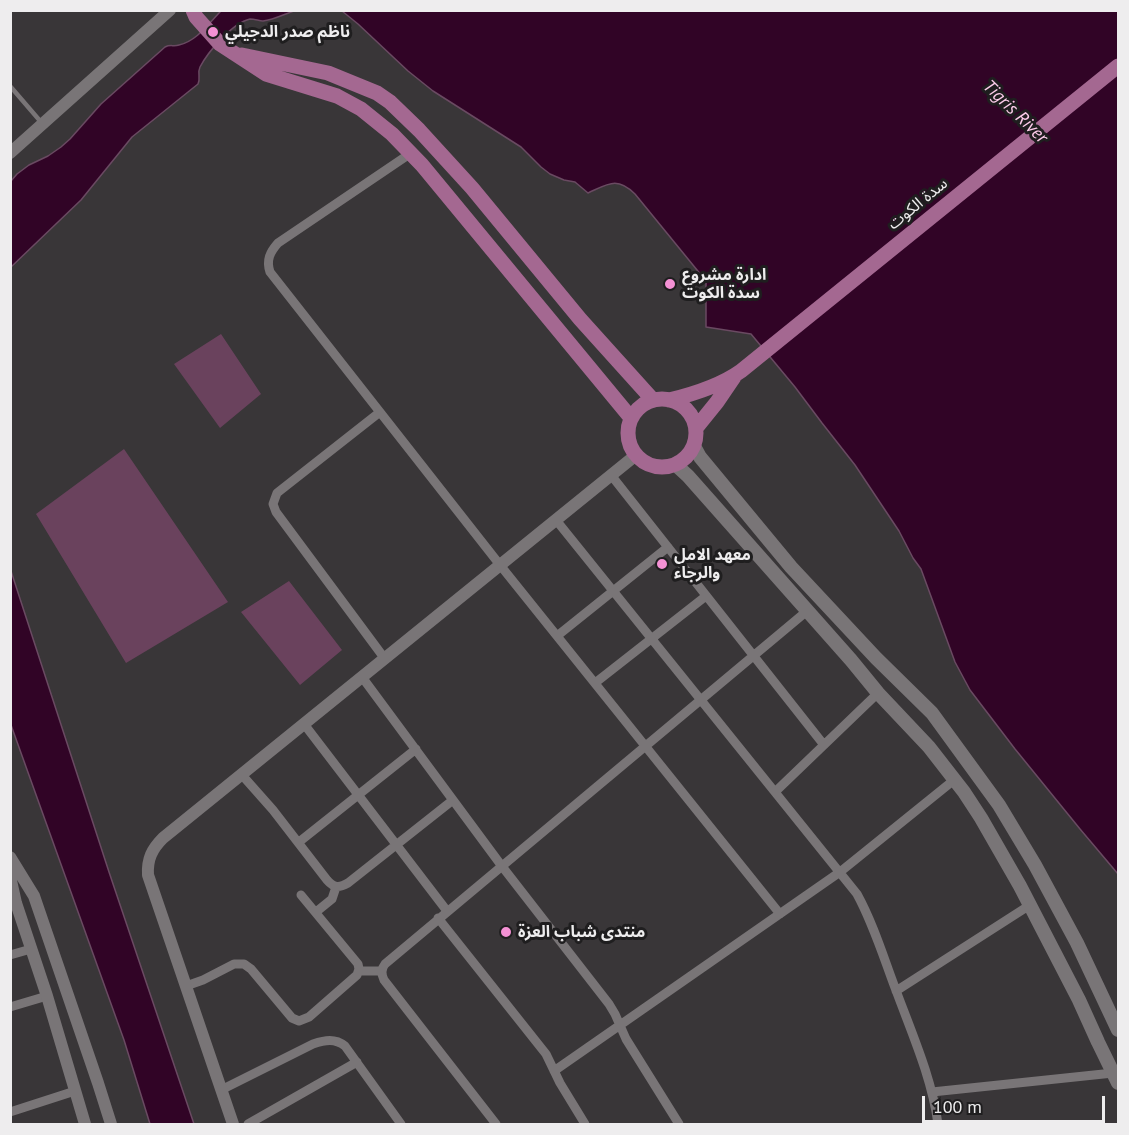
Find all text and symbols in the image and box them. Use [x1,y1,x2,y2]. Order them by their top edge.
place label: ناظم صدر الدجيلي [225,22,350,42]
marker: ناظم صدر الدجيلي [206,25,220,39]
water label: Tigris River [978,76,1052,148]
street label: سدة الكوت [884,174,952,234]
place label: ادارة مشروع سدة الكوت [682,265,766,303]
marker: ادارة مشروع سدة الكوت [663,277,677,291]
place label: معهد الامل والرجاء [674,545,751,583]
marker: معهد الامل والرجاء [655,557,669,571]
place label: منتدى شباب العزة [518,922,645,942]
marker: منتدى شباب العزة [499,925,513,939]
scale bar [925,1084,1108,1122]
text: 100 m [933,1095,982,1118]

